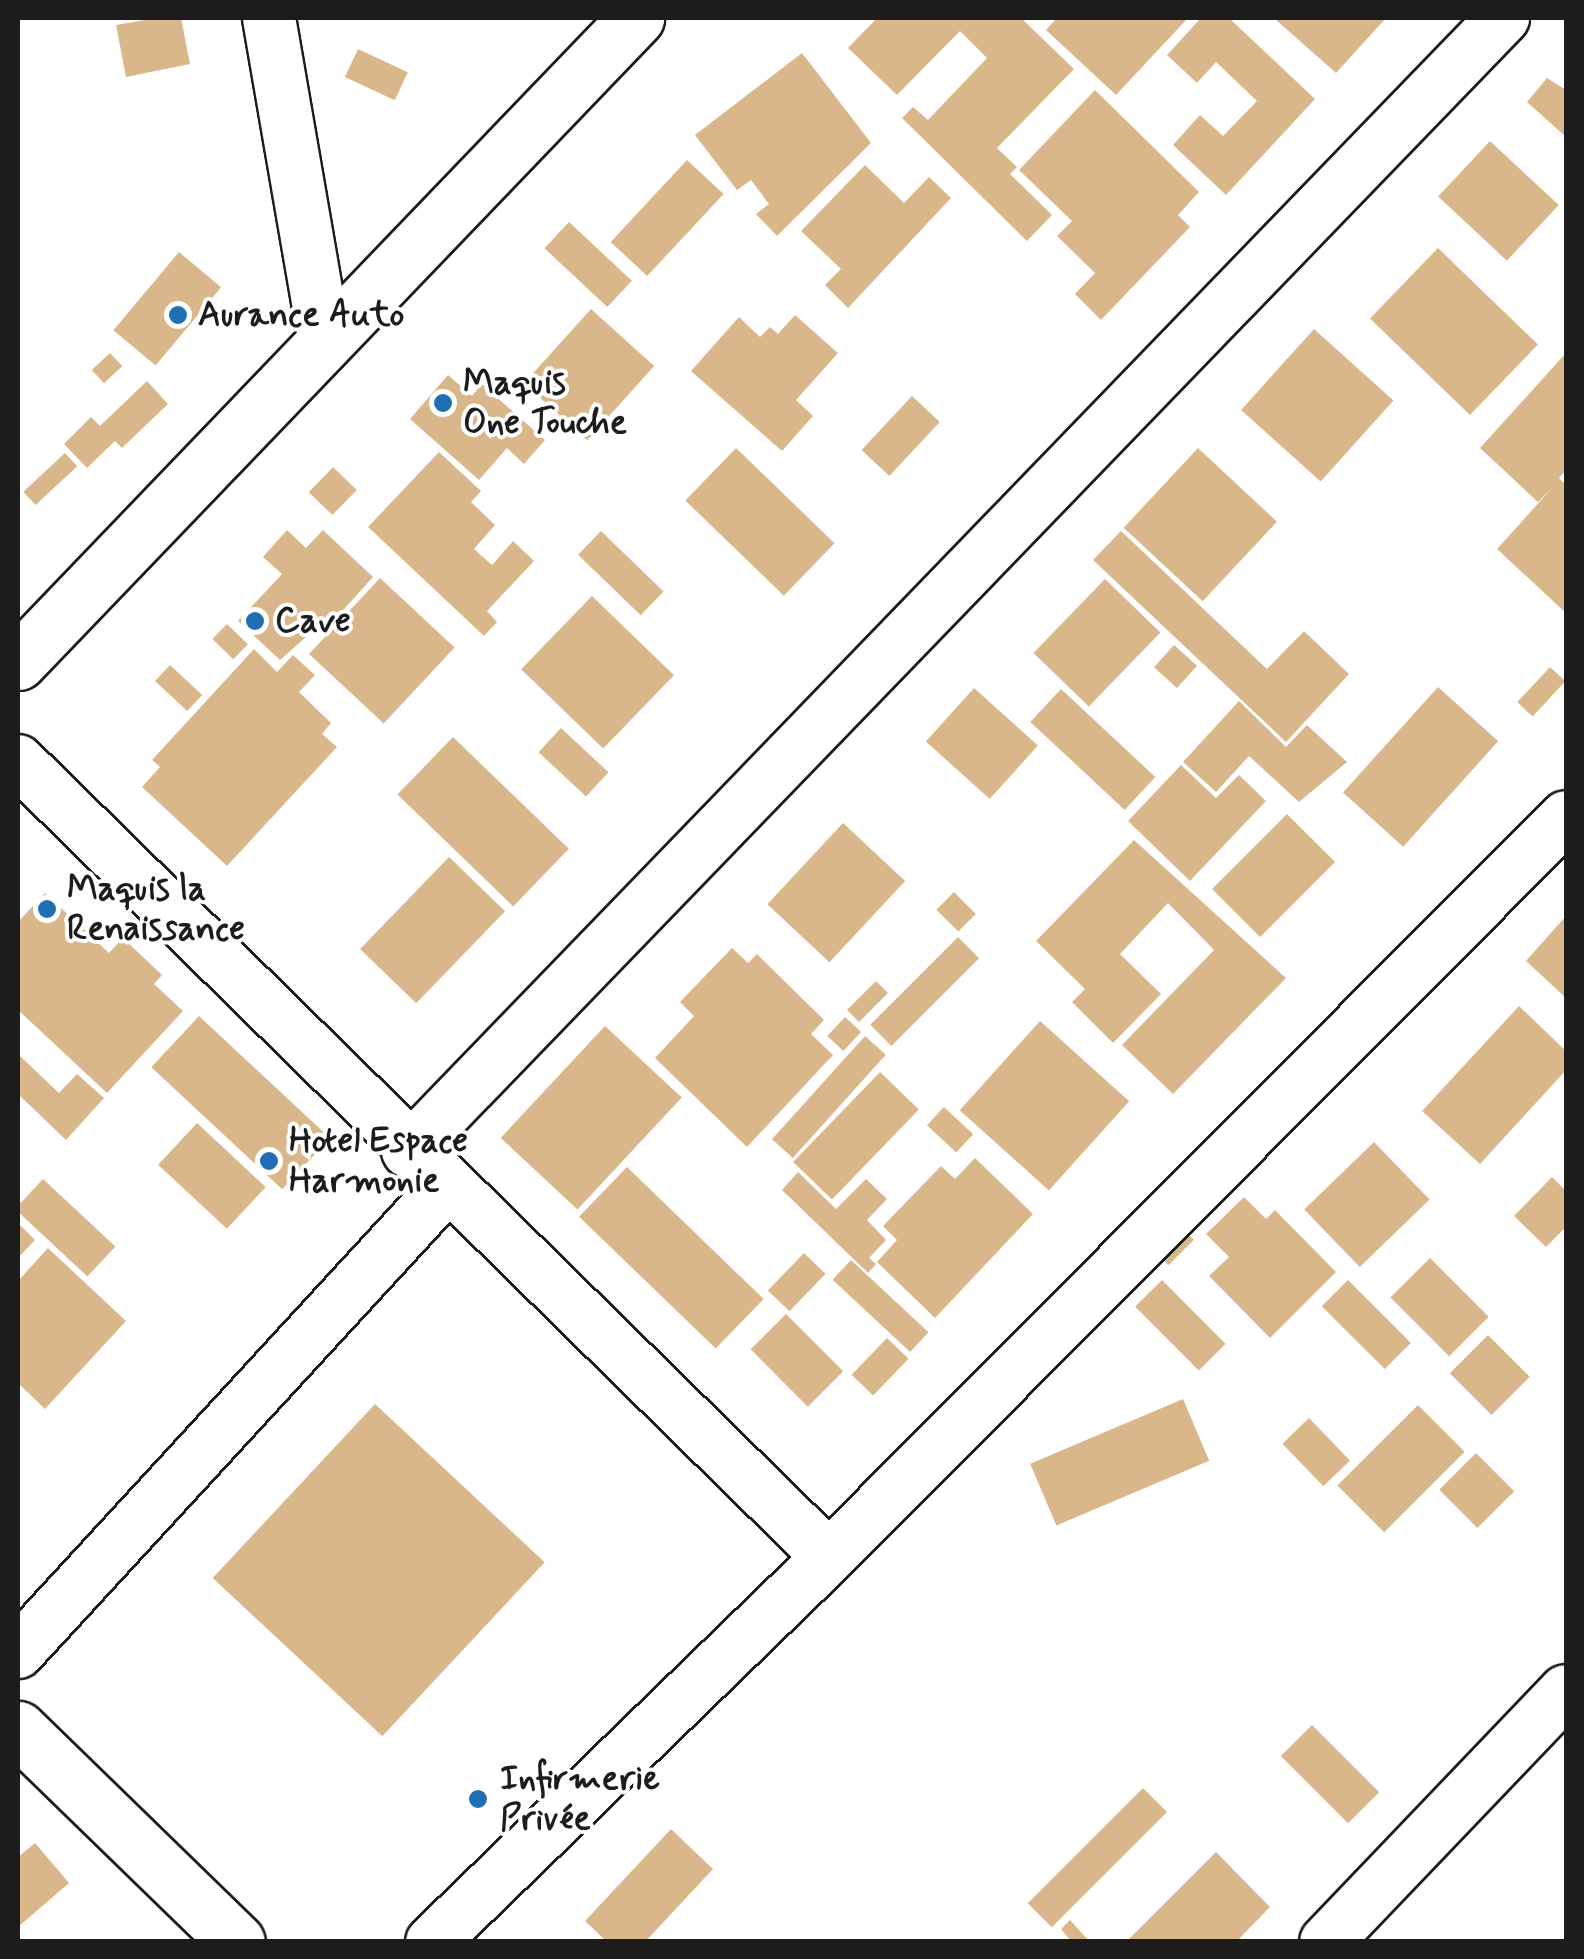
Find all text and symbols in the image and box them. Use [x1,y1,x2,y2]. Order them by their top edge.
place label: Aurance Auto [198,294,396,336]
marker: Aurance Auto [167,304,189,326]
place label: Maquis One Touche [463,362,625,444]
marker: Maquis One Touche [432,392,454,414]
place label: Cave [275,600,351,642]
marker: Cave [244,610,266,632]
place label: Maquis la Renaissance [67,868,245,950]
marker: Maquis la Renaissance [36,898,58,920]
place label: Hotel Espace Harmonie [289,1120,467,1202]
marker: Hotel Espace Harmonie [258,1150,280,1172]
place label: Infirmerie Privée [500,1758,660,1840]
marker: Infirmerie Privée [465,1786,491,1812]

